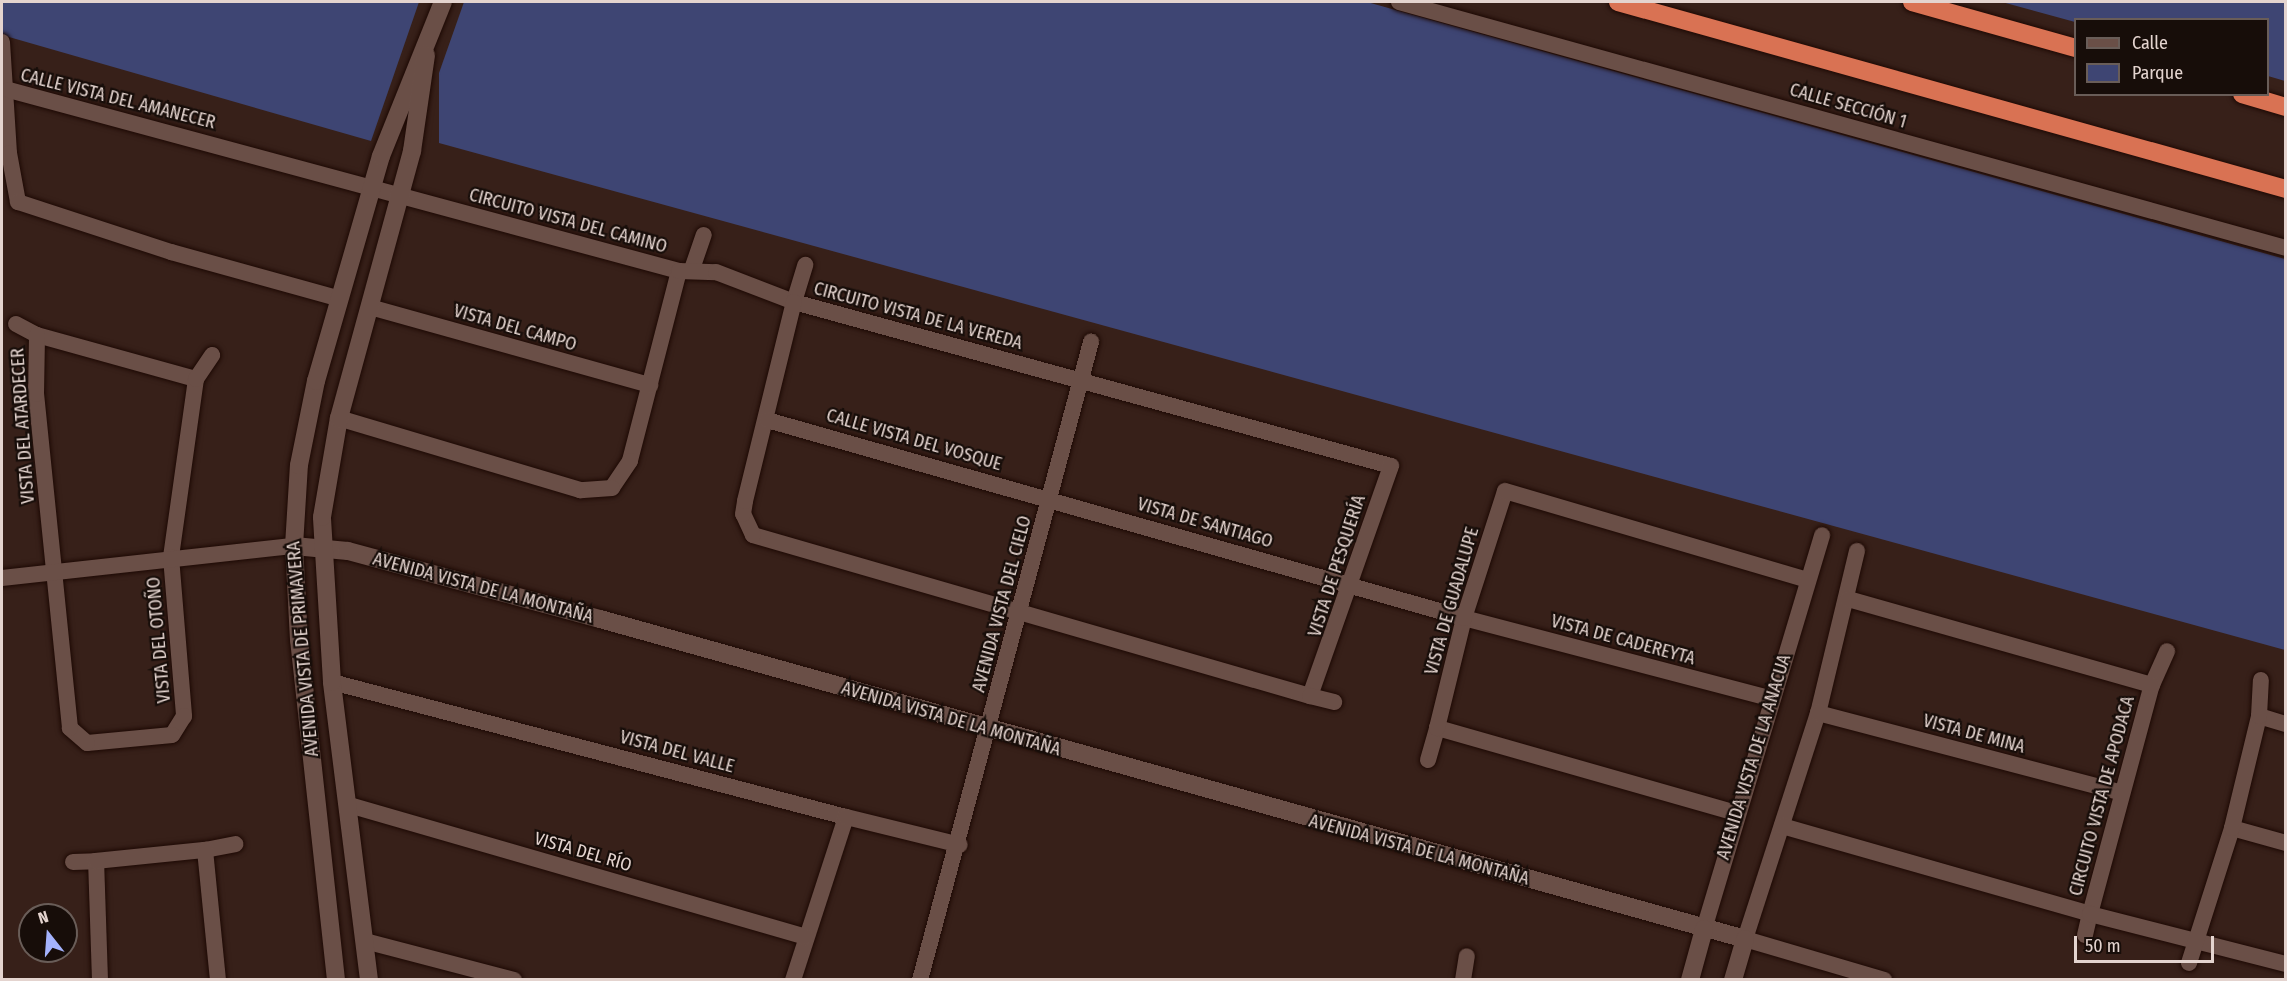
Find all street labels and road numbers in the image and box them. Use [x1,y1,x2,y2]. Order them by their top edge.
street label: CALLE VISTA DEL AMANECER [18,64,218,134]
street label: CALLE SECCIÓN 1 [1787,79,1909,133]
street label: CIRCUITO VISTA DEL CAMINO [467,184,669,258]
street label: CIRCUITO VISTA DE LA VEREDA [811,278,1025,354]
street label: VISTA DEL CAMPO [451,300,579,356]
street label: VISTA DEL ATARDECER [7,347,39,505]
street label: CALLE VISTA DEL VOSQUE [824,405,1004,475]
street label: VISTA DE PESQUERÍA [1304,492,1370,640]
street label: VISTA DE SANTIAGO [1135,493,1275,553]
street label: AVENIDA VISTA DEL CIELO [968,513,1036,695]
street label: VISTA DE GUADALUPE [1421,525,1483,677]
street label: AVENIDA VISTA DE PRIMAVERA [283,540,323,758]
street label: AVENIDA VISTA DE LA MONTAÑA [371,548,595,628]
street label: VISTA DEL OTOÑO [143,576,175,704]
street label: VISTA DE CADEREYTA [1549,610,1697,670]
street label: AVENIDA VISTA DE LA ANACUA [1712,652,1796,862]
street label: AVENIDA VISTA DE LA MONTAÑA [839,677,1063,761]
street label: CIRCUITO VISTA DE APODACA [2065,694,2139,898]
street label: VISTA DE MINA [1921,710,2027,758]
street label: VISTA DEL VALLE [617,726,737,778]
street label: AVENIDA VISTA DE LA MONTAÑA [1307,810,1531,890]
street label: VISTA DEL RÍO [532,828,634,876]

